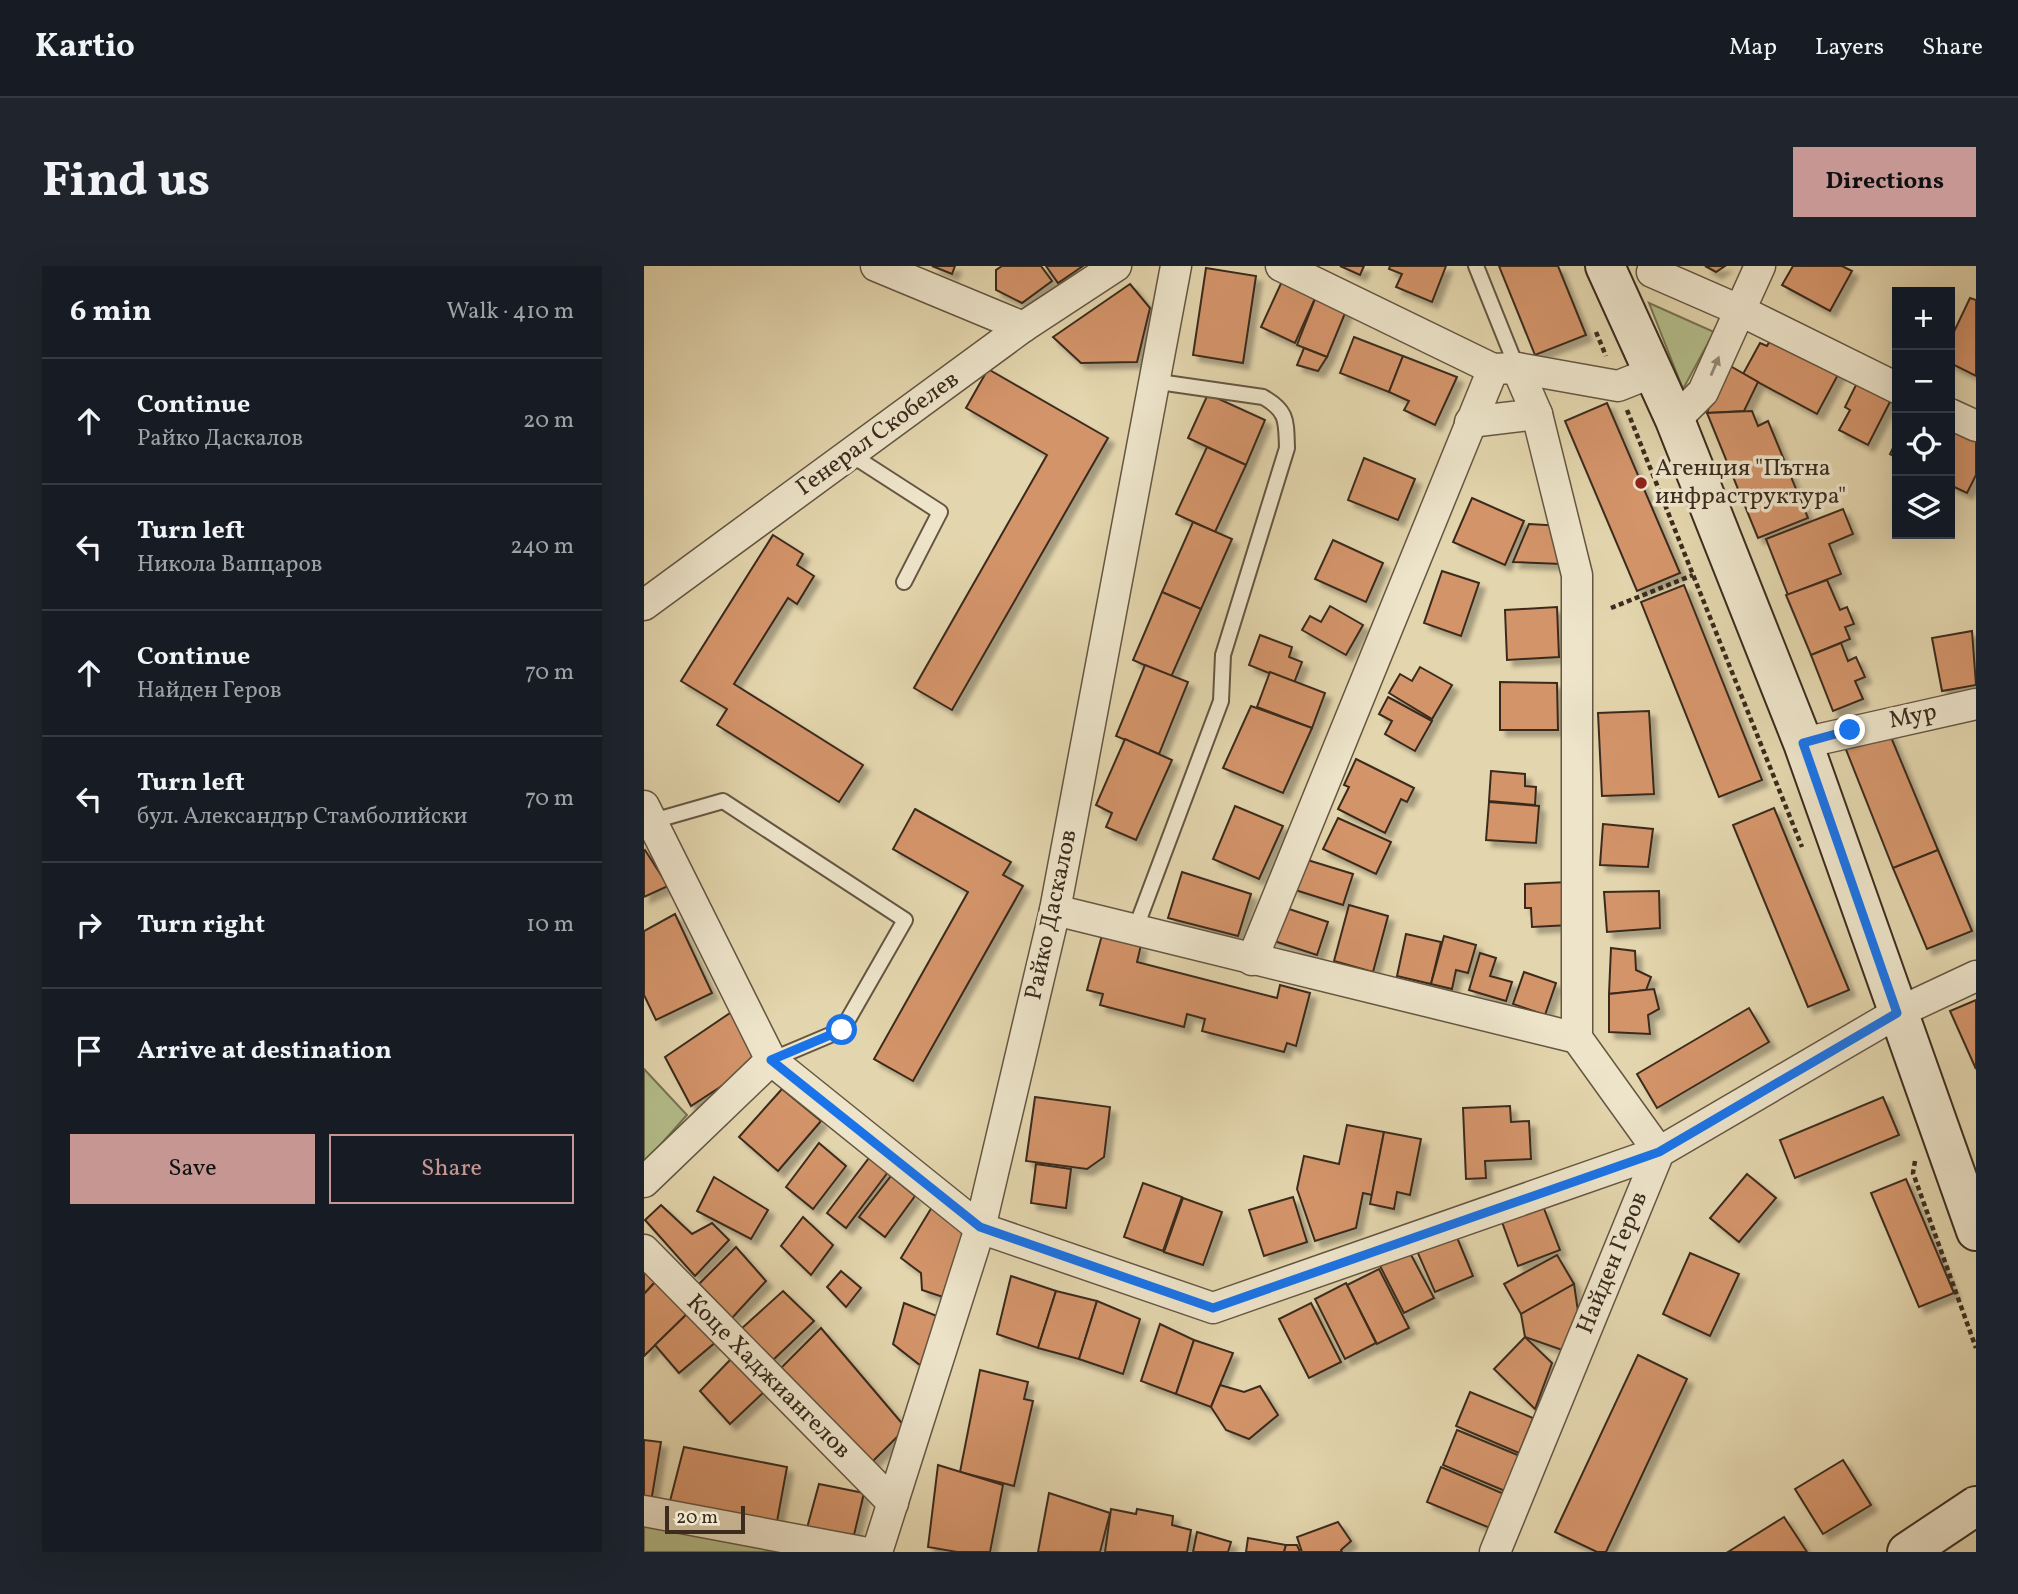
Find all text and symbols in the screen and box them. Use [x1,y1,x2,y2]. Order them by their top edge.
text: Kartio [35,25,135,71]
text: Map [1729,31,1777,65]
text: Layers [1815,31,1884,65]
text: Share [1922,31,1983,65]
button: Directions [1793,147,1976,217]
text: Find us [42,148,210,217]
map controls [1892,287,1955,539]
button: + [1892,287,1955,350]
text: 6 min [70,291,152,333]
text: Walk · 410 m [447,296,574,328]
button: − [1892,350,1955,413]
one-way arrow [1709,356,1720,377]
street label: Генерал Скобелев [789,363,967,505]
text: Continue [137,387,250,423]
icon: ahead [70,402,108,440]
text: 20 m [523,405,574,437]
button: locate [1892,413,1955,476]
text: Райко Даскалов [137,423,303,455]
place label: Агенция "Пътна инфраструктура" [1655,452,1846,514]
marker: Агенция "Пътна инфраструктура" [1633,475,1649,491]
button: layers [1892,476,1955,539]
text: Turn left [137,513,245,549]
icon: left [70,528,108,566]
text: 240 m [510,531,574,563]
text: Никола Вапцаров [137,549,322,581]
text: Continue [137,639,250,675]
icon: ahead [70,654,108,692]
text: 70 m [525,657,574,689]
text: Найден Геров [137,675,282,707]
street label: Мур [1886,695,1940,739]
route end [1834,714,1865,745]
text: Turn left [137,765,245,801]
icon: left [70,780,108,818]
text: 70 m [525,783,574,815]
text: бул. Александър Стамболийски [137,801,468,833]
street label: Райко Даскалов [1017,827,1087,1003]
icon: right [70,906,108,944]
text: Turn right [137,907,265,943]
text: 10 m [526,909,574,941]
route start [826,1014,857,1045]
icon: arrive [70,1032,108,1070]
text: Arrive at destination [137,1033,392,1069]
button: Save [70,1134,315,1204]
button: Share [329,1134,574,1204]
street label: Найден Геров [1569,1187,1657,1339]
street label: Коце Хаджиангелов [678,1287,858,1467]
scale bar [665,1503,746,1535]
text: 20 m [676,1505,718,1531]

